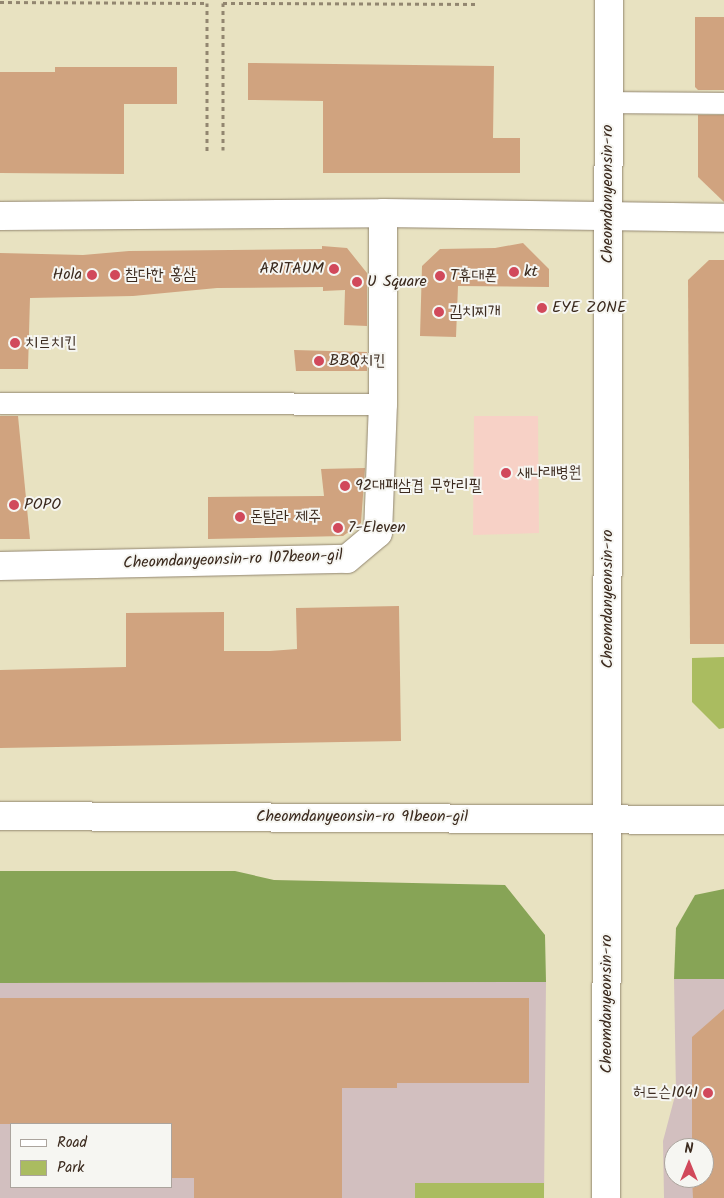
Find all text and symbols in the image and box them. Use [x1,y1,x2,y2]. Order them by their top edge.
street label: Cheomdanyeonsin-ro [598,125,618,263]
place label: ARITAUM [259,259,324,279]
place label: kt [524,262,538,282]
marker: ARITAUM [328,263,340,275]
place label: Hola [53,265,82,285]
place label: 참다한 홍삼 [125,265,196,285]
place label: T휴대폰 [450,266,497,286]
marker: kt [508,266,520,278]
marker: Hola [86,269,98,281]
marker: 참다한 홍삼 [109,269,121,281]
marker: T휴대폰 [434,270,446,282]
place label: U Square [367,272,427,292]
marker: U Square [351,276,363,288]
place label: EYE ZONE [552,298,626,318]
place label: 김치찌개 [449,302,500,322]
marker: EYE ZONE [536,302,548,314]
marker: 김치찌개 [433,306,445,318]
place label: 치르치킨 [25,333,76,353]
marker: 치르치킨 [9,337,21,349]
place label: BBQ치킨 [329,351,385,371]
marker: BBQ치킨 [313,355,325,367]
place label: 새나래병원 [517,463,581,483]
marker: 새나래병원 [499,466,513,480]
place label: 92대패삼겹 무한리필 [355,476,482,496]
marker: 92대패삼겹 무한리필 [339,480,351,492]
place label: POPO [24,495,61,515]
marker: POPO [8,499,20,511]
place label: 돈탐라 제주 [250,507,321,527]
marker: 돈탐라 제주 [234,511,246,523]
place label: 7-Eleven [348,518,406,538]
marker: 7-Eleven [332,522,344,534]
street label: Cheomdanyeonsin-ro [598,530,618,668]
street label: Cheomdanyeonsin-ro 107beon-gil [123,547,343,573]
street label: Cheomdanyeonsin-ro 91beon-gil [256,807,468,827]
street label: Cheomdanyeonsin-ro [597,935,617,1073]
place label: 허드슨1041 [633,1083,698,1103]
marker: 허드슨1041 [702,1087,714,1099]
legend [10,1123,172,1188]
text: Road [57,1131,87,1155]
north arrow [664,1138,714,1188]
text: N [685,1138,693,1160]
text: Park [57,1156,84,1180]

